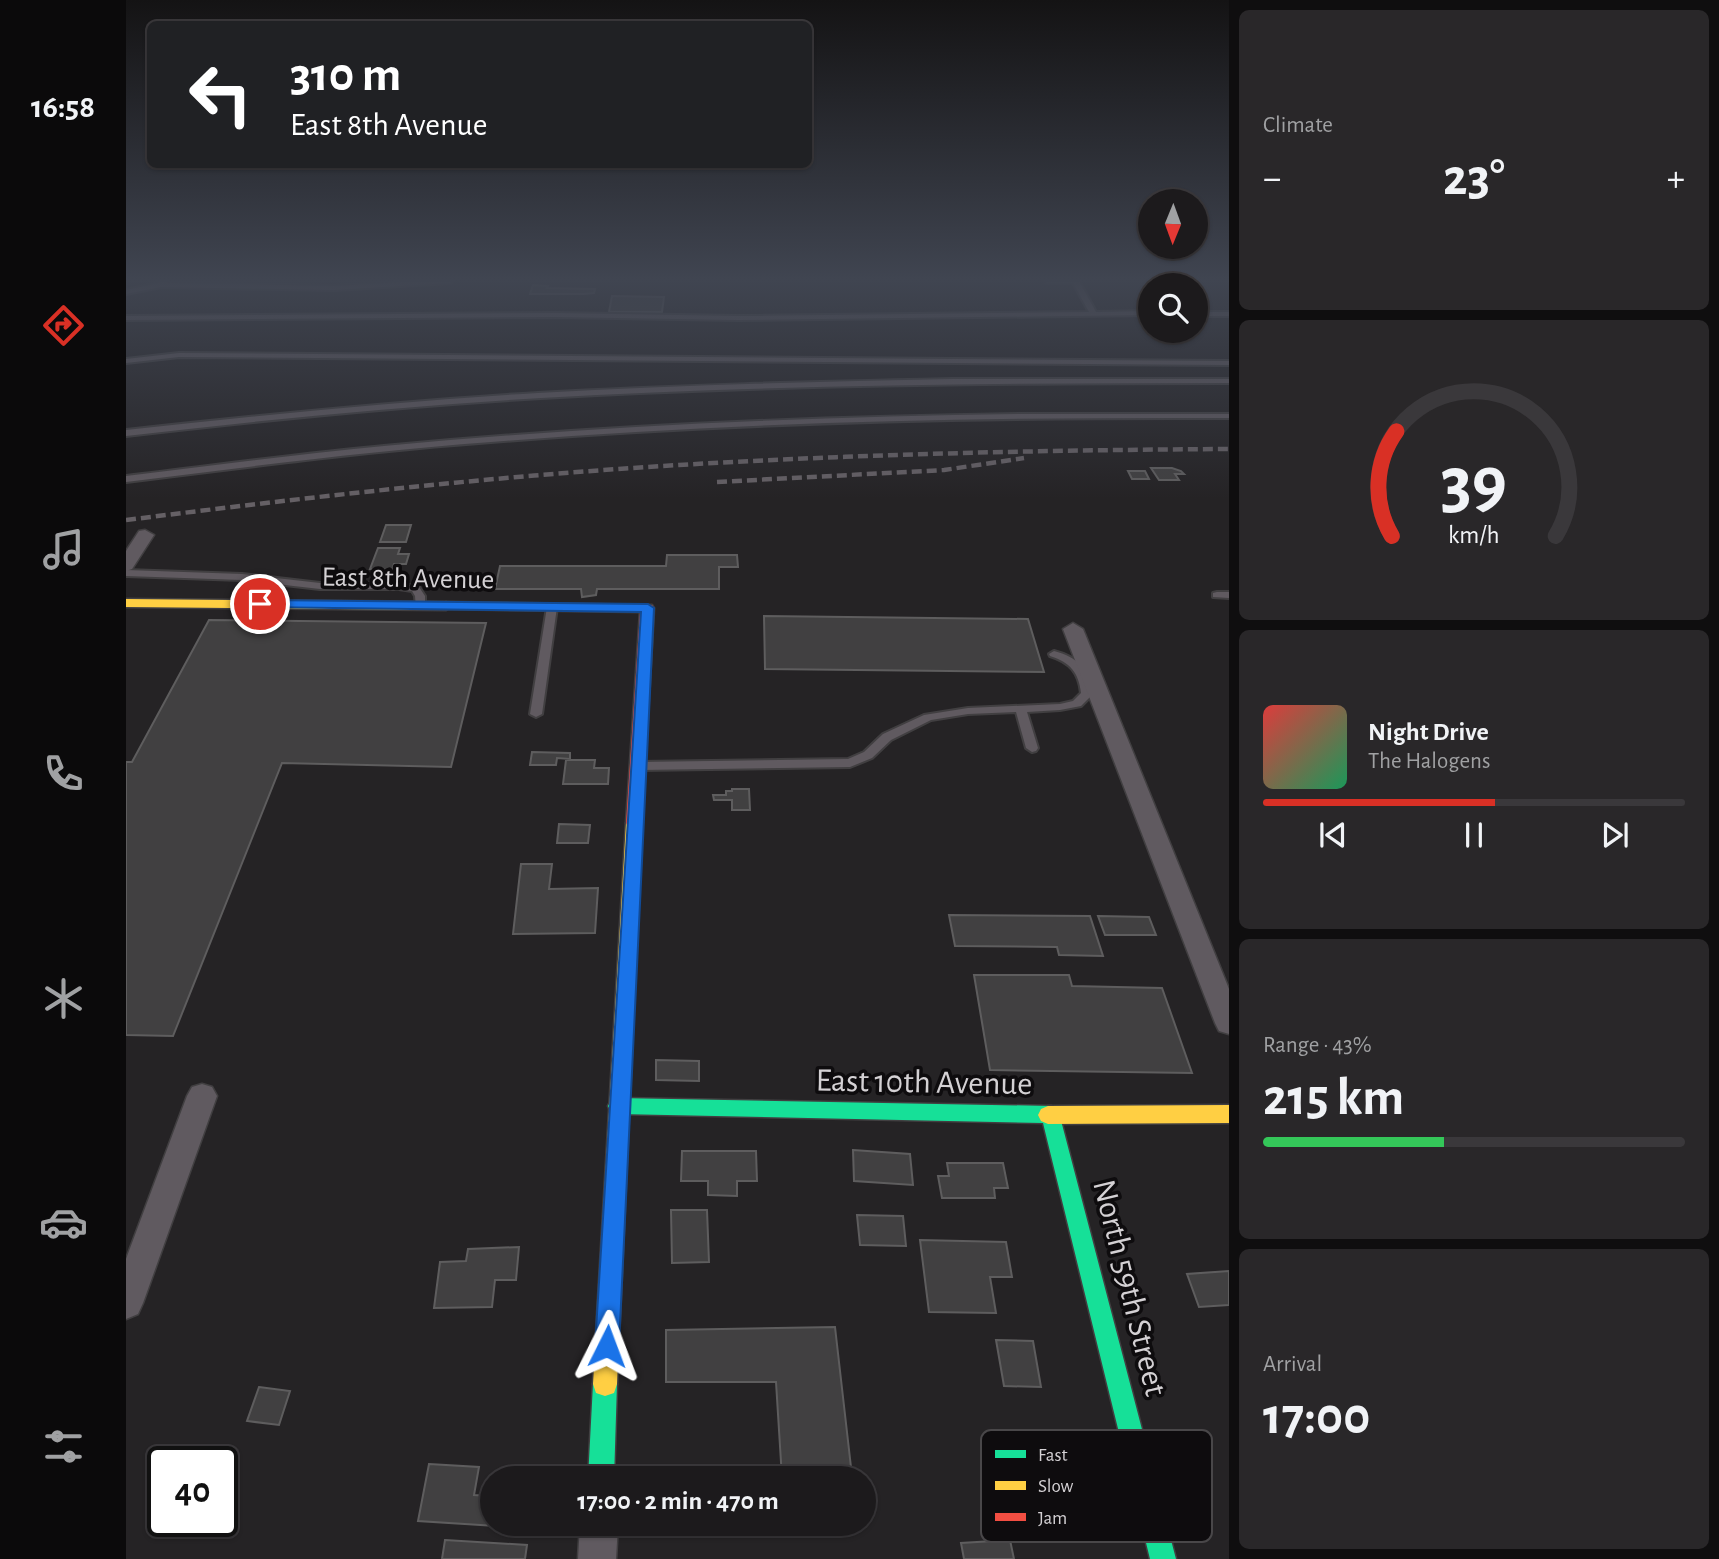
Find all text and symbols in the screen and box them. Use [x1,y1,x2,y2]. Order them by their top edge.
icon: left [175,49,266,140]
text: 310 m [290,51,401,100]
text: 16:58 [31,91,95,123]
text: East 8th Avenue [290,109,487,141]
text: Climate [1263,114,1333,137]
text: 23° [1443,152,1505,204]
text: − [1263,160,1281,198]
text: + [1667,160,1685,198]
north arrow [1138,189,1208,259]
map controls [1138,189,1208,343]
button: search [1138,273,1208,343]
icon: directions [39,301,88,350]
text: 39 [1441,448,1507,521]
text: km/h [1448,522,1500,547]
icon: music [39,525,88,574]
street label: East 8th Avenue [321,563,495,595]
pin [230,574,290,634]
icon: arrive [241,585,279,623]
text: Night Drive [1368,719,1489,745]
icon: phone [39,749,88,798]
text: The Halogens [1368,750,1490,773]
icon: previous [1314,816,1352,854]
icon: pause [1455,816,1493,854]
icon: next [1596,816,1634,854]
icon: climate [39,974,88,1023]
text: Range · 43% [1263,1034,1372,1057]
street label: East 10th Avenue [815,1065,1033,1101]
text: 215 km [1263,1072,1404,1124]
street label: North 59th Street [1086,1176,1172,1400]
icon: car [39,1198,88,1247]
position arrow [570,1309,644,1383]
text: Arrival [1263,1353,1322,1376]
text: 17:00 [1263,1391,1370,1443]
icon: filters [39,1422,88,1471]
legend [981,1430,1212,1542]
speed limit sign: 40 [147,1446,238,1537]
text: Fast [1038,1446,1068,1465]
text: Slow [1038,1477,1074,1496]
text: 17:00 · 2 min · 470 m [577,1488,779,1514]
text: Jam [1038,1509,1067,1528]

